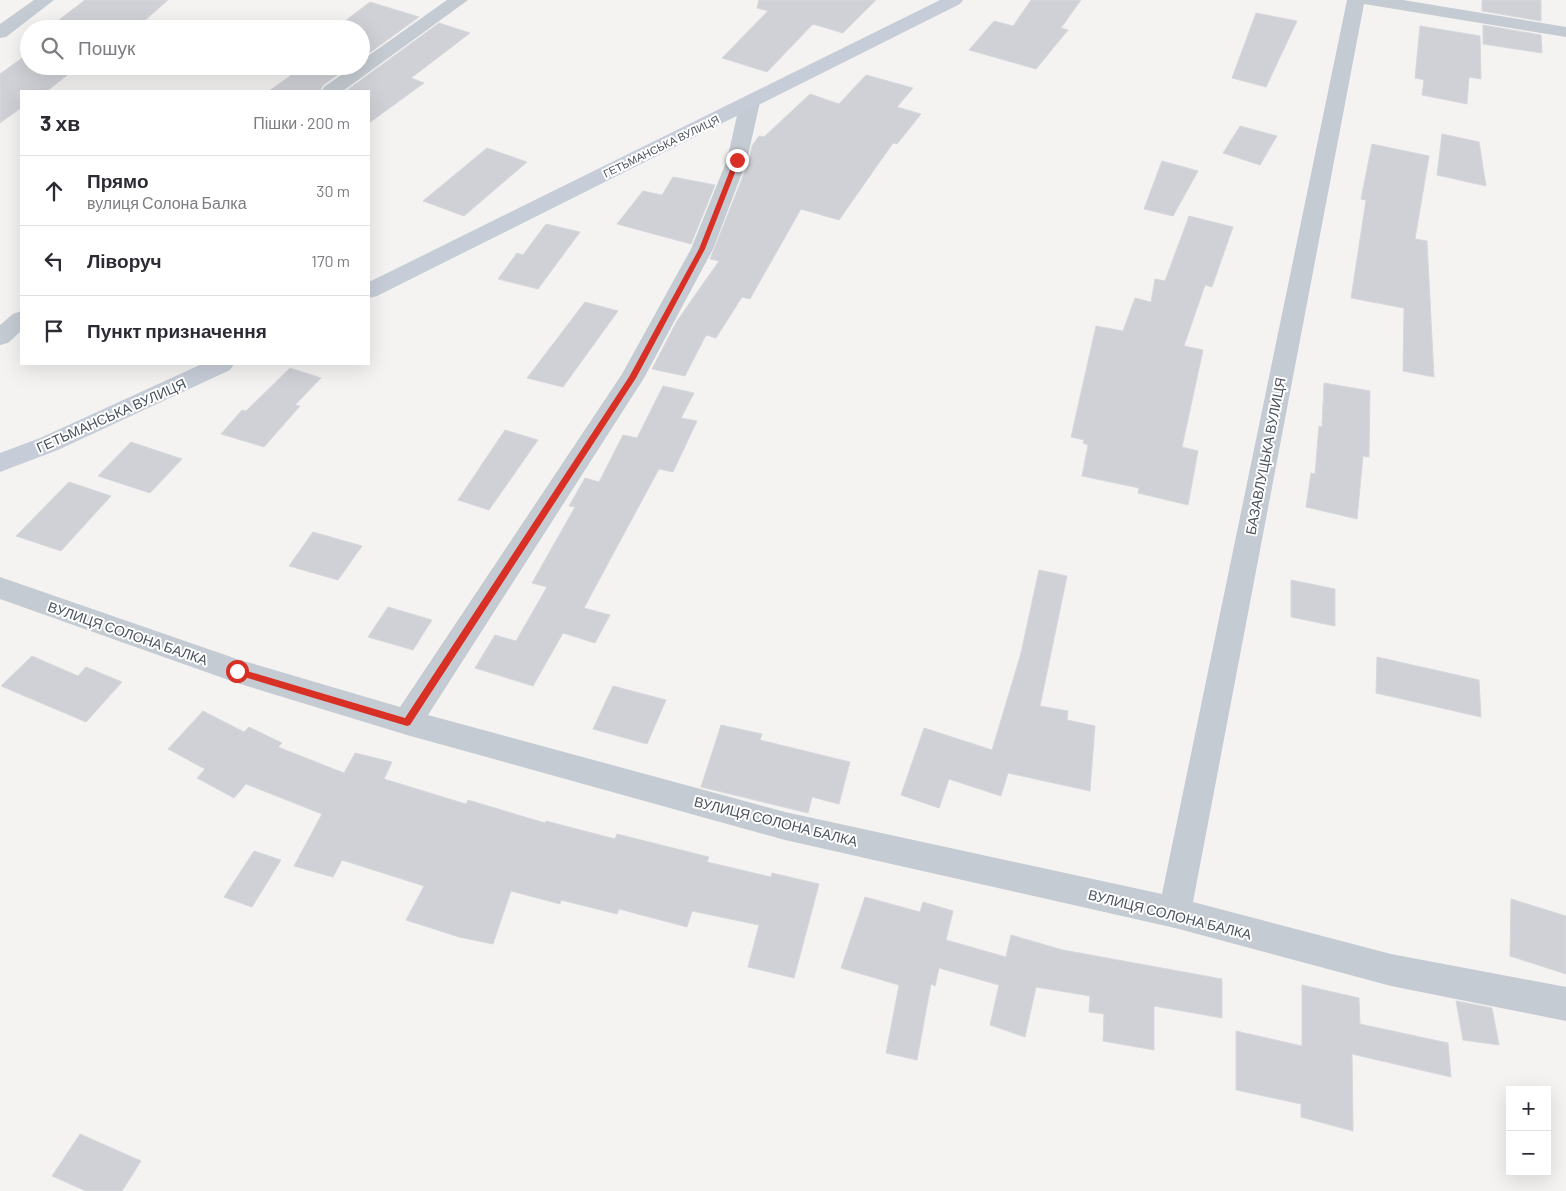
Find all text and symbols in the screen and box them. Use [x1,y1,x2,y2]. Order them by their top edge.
search box [20,20,370,75]
icon: search [38,34,66,62]
text: Пошук [78,36,135,59]
text: 3 хв [40,110,80,135]
street label: ГЕТЬМАНСЬКА ВУЛИЦЯ [601,112,721,180]
text: Пішки · 200 m [253,113,350,132]
route end [726,149,749,172]
text: Прямо [87,169,149,192]
icon: ahead [40,177,68,205]
text: 30 m [316,181,350,200]
text: вулиця Солона Балка [87,193,247,212]
icon: left [40,247,68,275]
text: Ліворуч [87,249,162,272]
text: 170 m [311,251,350,270]
icon: arrive [40,317,68,345]
text: Пункт призначення [87,319,267,342]
street label: ГЕТЬМАНСЬКА ВУЛИЦЯ [34,374,188,456]
street label: БАЗАВЛУЦЬКА ВУЛИЦЯ [1241,376,1289,536]
street label: ВУЛИЦЯ СОЛОНА БАЛКА [46,598,211,669]
route start [226,660,249,683]
street label: ВУЛИЦЯ СОЛОНА БАЛКА [692,792,860,850]
street label: ВУЛИЦЯ СОЛОНА БАЛКА [1086,885,1254,943]
map controls [1506,1086,1551,1176]
button: + [1506,1086,1551,1131]
button: − [1506,1131,1551,1176]

